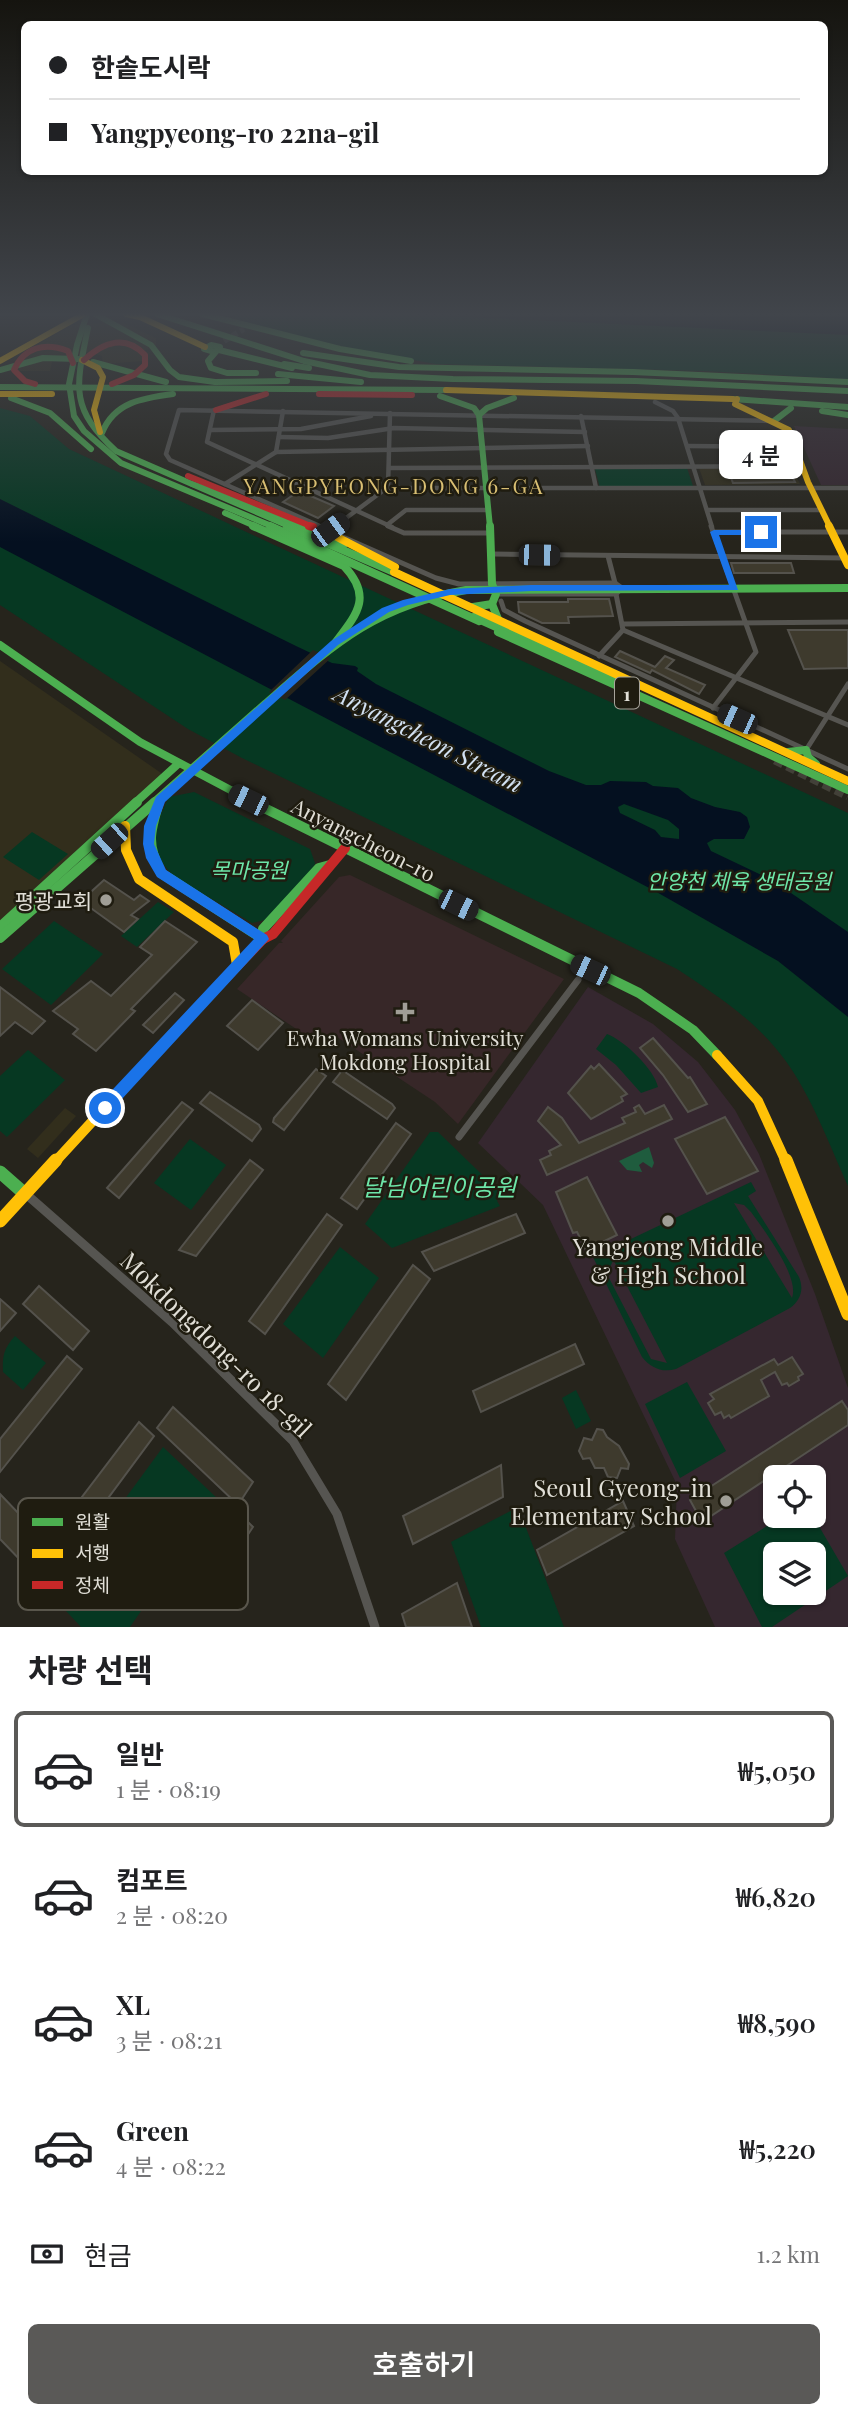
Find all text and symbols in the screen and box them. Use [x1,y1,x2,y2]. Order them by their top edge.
text: 한솥도시락 [91,49,211,84]
text: Yangpyeong-ro 22na-gil [91,115,379,150]
callout: 4 분 [719,430,803,480]
text: 4 분 [742,439,780,470]
district label: YANGPYEONG-DONG 6-GA [242,471,545,499]
car [307,509,354,551]
route end [745,516,777,548]
car [518,544,561,566]
water label: Anyangcheon Stream [328,676,528,799]
road number: 1 [615,678,639,708]
car [714,701,761,737]
car [225,781,272,819]
street label: Anyangcheon-ro [287,790,441,887]
car [87,819,132,863]
park label: 목마공원 [210,855,289,883]
park label: 안양천 체육 생태공원 [647,866,833,894]
place label: 평광교회 [15,886,92,914]
car [435,886,482,924]
marker: 평광교회 [98,892,114,908]
car [567,952,614,988]
marker: Ewha Womans University Mokdong Hospital [395,1002,415,1022]
place label: Ewha Womans University Mokdong Hospital [286,1023,524,1075]
route start [89,1092,121,1124]
park label: 달님어린이공원 [362,1170,518,1202]
marker: Yangjeong Middle & High School [660,1213,676,1229]
place label: Yangjeong Middle & High School [572,1230,763,1290]
street label: Mokdongdong-ro 18-gil [114,1244,320,1444]
map controls [763,1465,826,1605]
button: locate [763,1465,826,1528]
place label: Seoul Gyeong-in Elementary School [511,1471,712,1531]
marker: Seoul Gyeong-in Elementary School [718,1493,734,1509]
legend [18,1498,248,1610]
text: 원활 [75,1508,110,1534]
text: 서행 [75,1539,110,1565]
button: layers [763,1542,826,1605]
text: 정체 [75,1571,110,1597]
text: 차량 선택 [28,1647,153,1690]
text: 일반 [116,1736,164,1771]
icon: car [32,1738,95,1801]
text: ₩5,050 [738,1753,816,1788]
text: 1 분 · 08:19 [116,1773,221,1804]
text: 컴포트 [116,1862,188,1897]
icon: car [32,1864,95,1927]
text: ₩6,820 [736,1879,816,1914]
text: 2 분 · 08:20 [116,1899,228,1930]
text: XL [116,1987,150,2022]
icon: car [32,1990,95,2053]
text: ₩8,590 [738,2005,816,2040]
text: 3 분 · 08:21 [116,2024,222,2055]
text: Green [116,2113,189,2148]
icon: car [32,2116,95,2179]
text: ₩5,220 [740,2131,816,2166]
text: 4 분 · 08:22 [116,2150,226,2181]
icon: cash [28,2235,66,2273]
text: 현금 [84,2237,132,2272]
text: 1.2 km [757,2238,820,2269]
button: 호출하기 [28,2324,820,2404]

